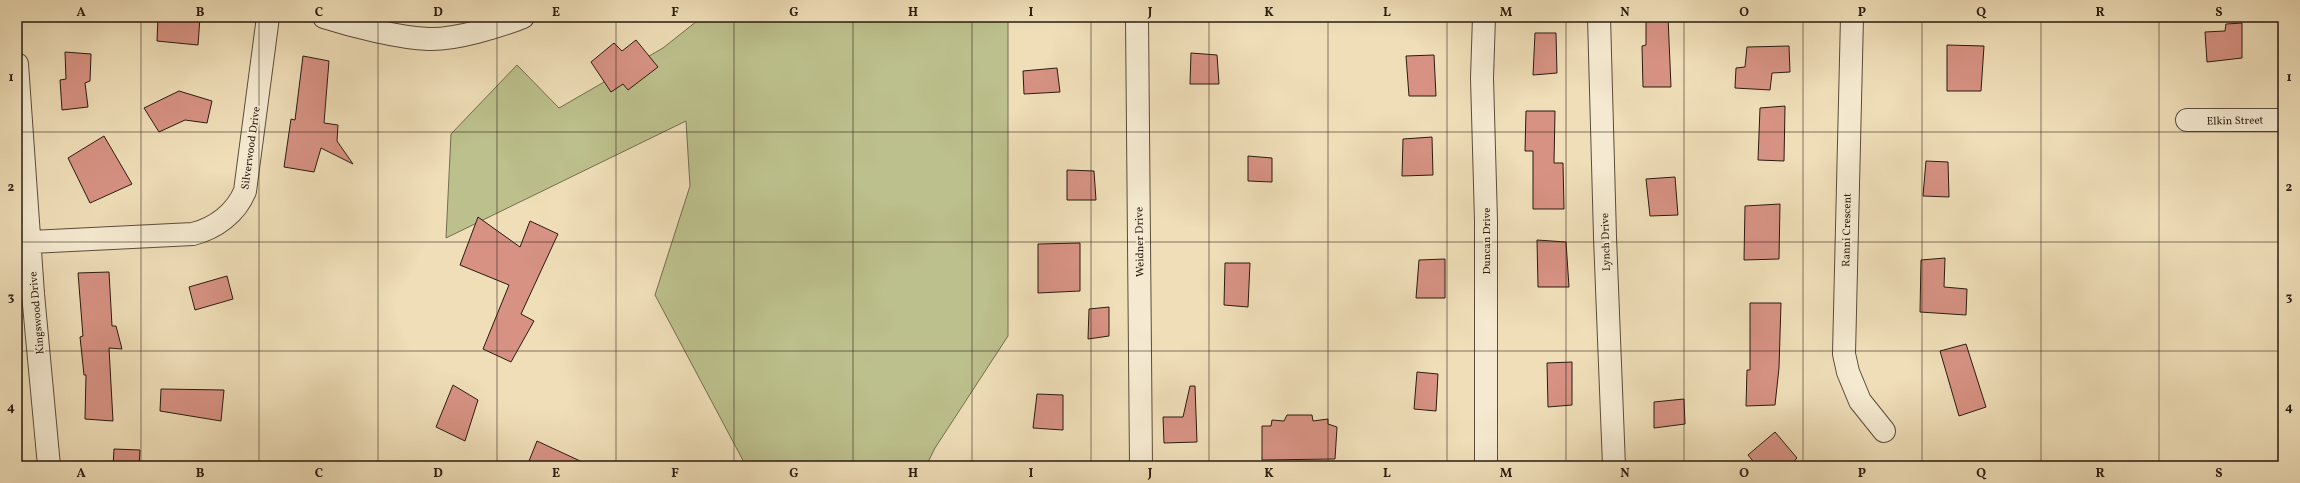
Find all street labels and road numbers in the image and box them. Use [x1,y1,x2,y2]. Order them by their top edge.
street label: Silverwood Drive [238,106,265,191]
street label: Elkin Street [2206,114,2264,129]
street label: Ranni Crescent [1839,193,1856,267]
street label: Weidner Drive [1132,207,1149,277]
street label: Duncan Drive [1480,208,1495,274]
street label: Lynch Drive [1598,213,1615,271]
street label: Kingswood Drive [26,271,49,355]

